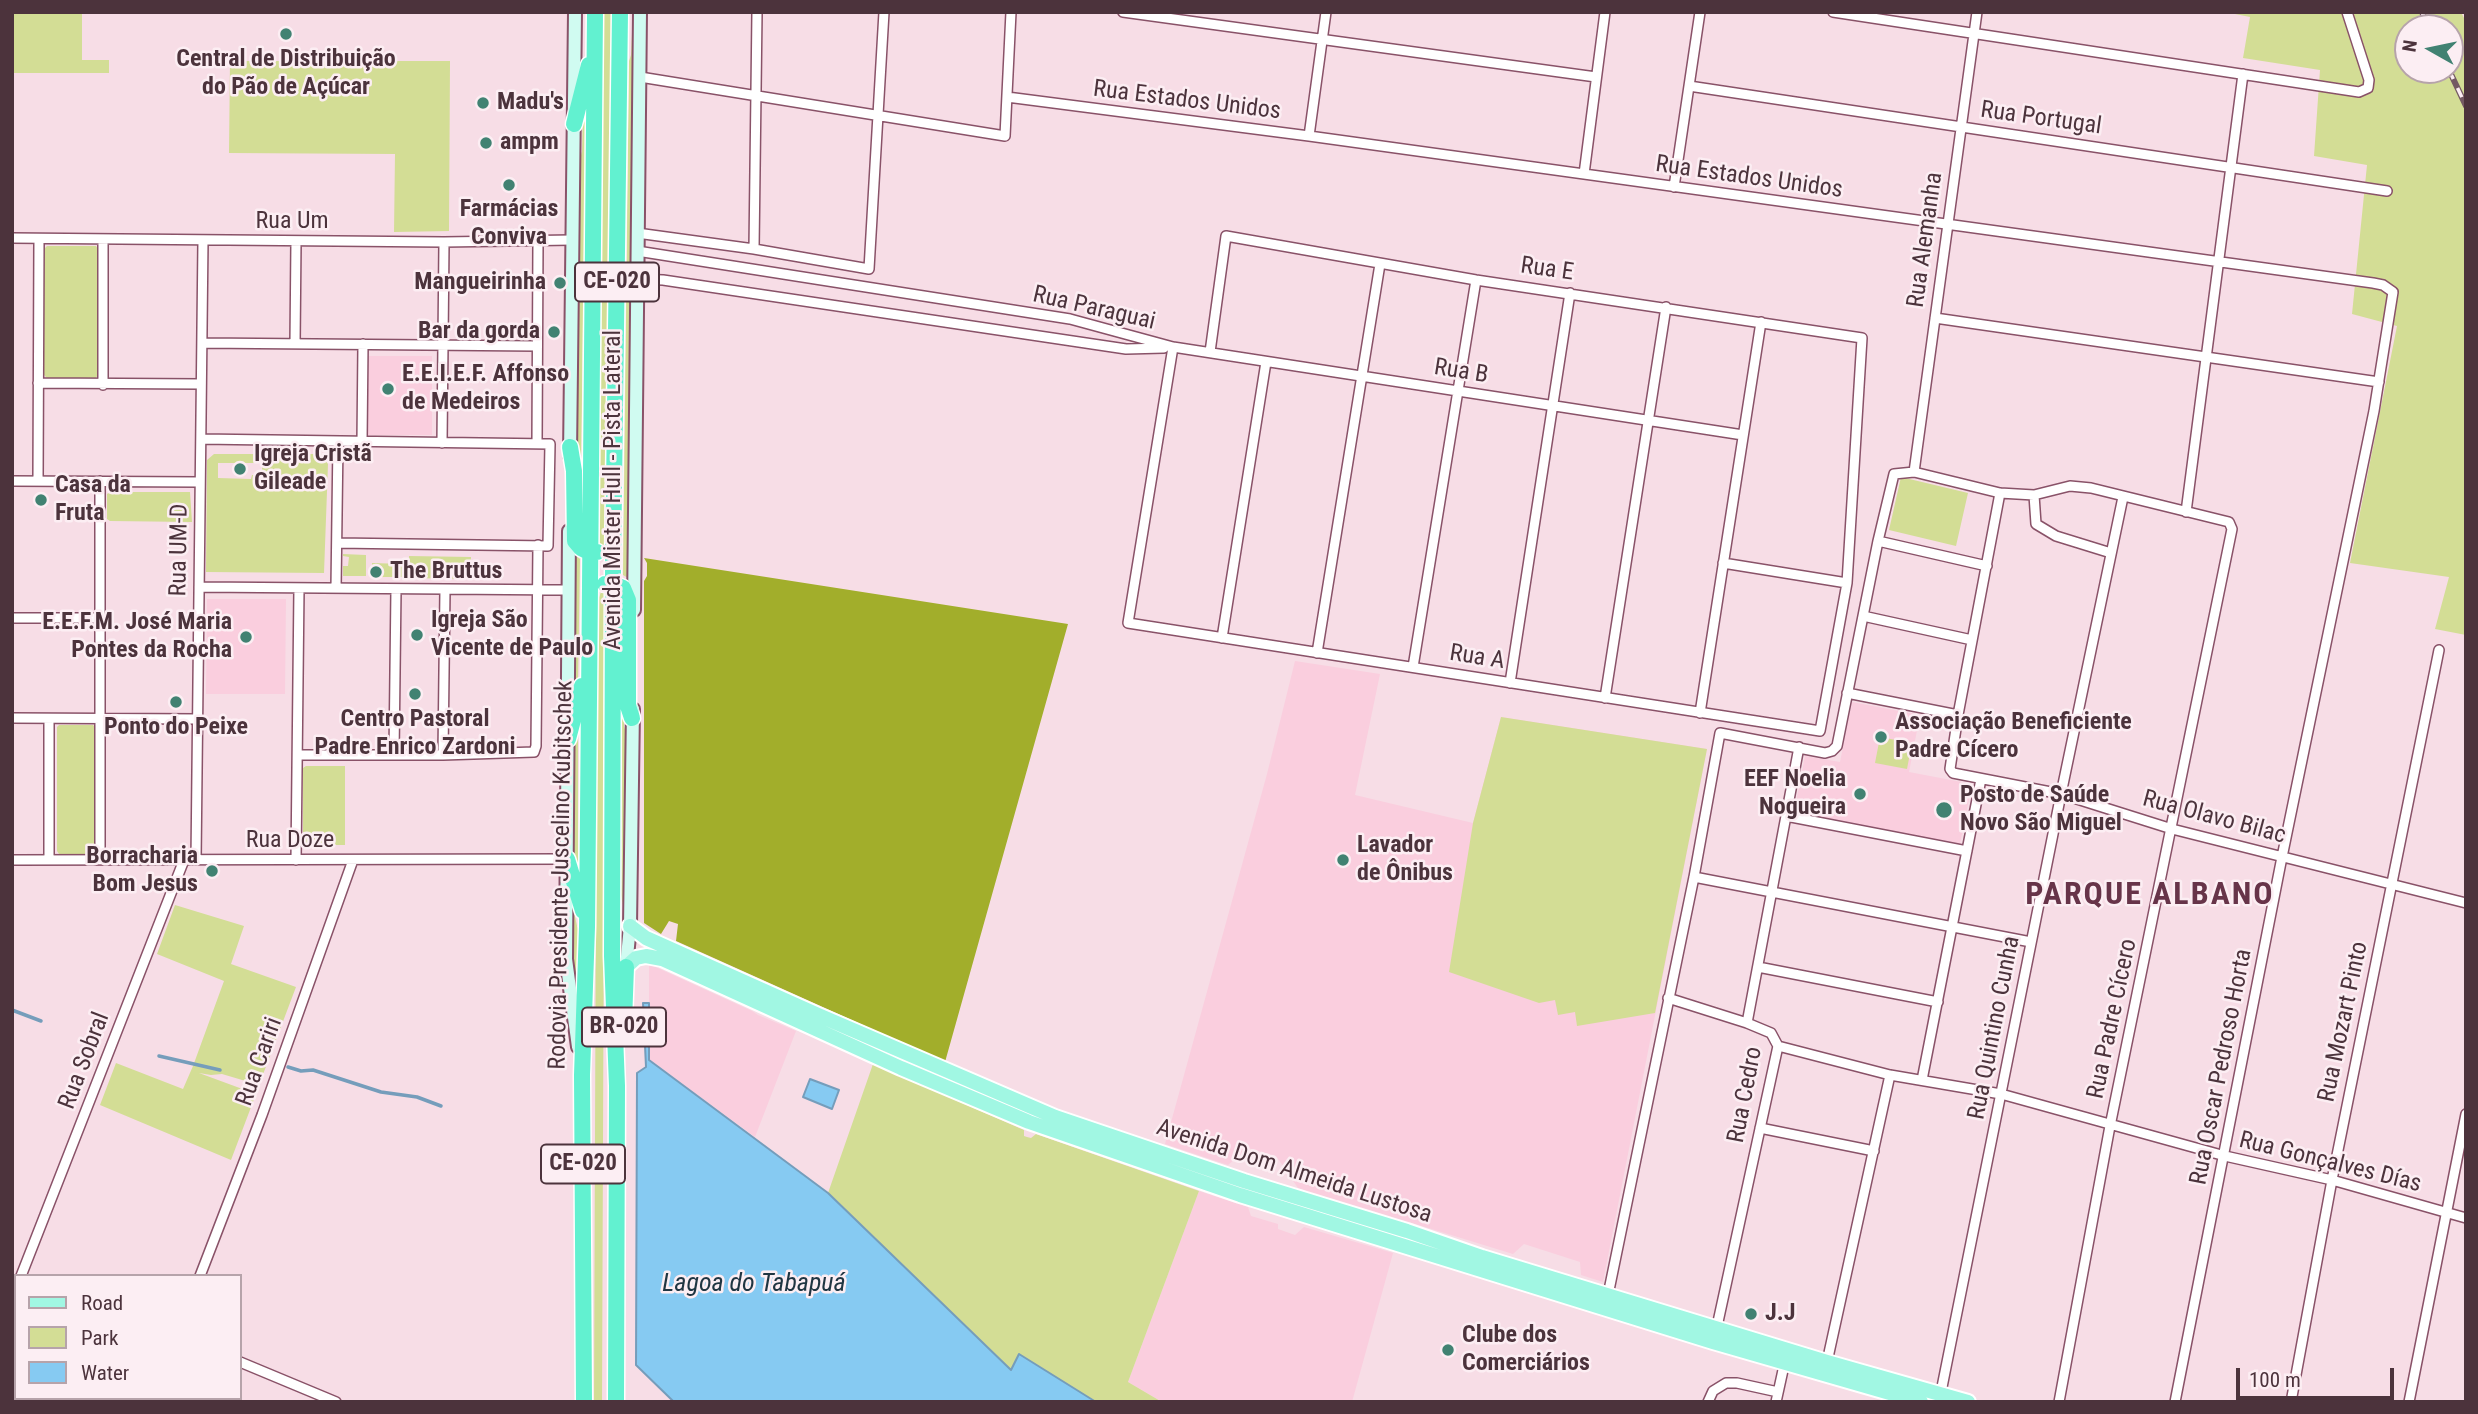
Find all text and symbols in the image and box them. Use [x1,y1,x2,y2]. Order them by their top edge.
north arrow [2394,14,2464,84]
marker: Central de Distribuição do Pão de Açúcar [278,26,294,42]
text: N [2397,38,2422,54]
place label: Central de Distribuição do Pão de Açúcar [176,46,396,102]
street label: Rua Estados Unidos [1092,75,1282,127]
place label: Madu's [497,89,564,117]
marker: Madu's [475,95,491,111]
street label: Rua Portugal [1979,96,2103,142]
place label: ampm [500,129,559,157]
marker: ampm [478,135,494,151]
street label: Rua Estados Unidos [1654,151,1844,205]
street label: Rua Alemanha [1902,171,1950,309]
marker: Farmácias Conviva [501,177,517,193]
place label: Farmácias Conviva [460,196,558,252]
street label: Rua Um [256,208,328,236]
street label: Rua E [1519,252,1575,288]
road number: CE-020 [575,262,659,302]
place label: Mangueirinha [414,269,546,297]
marker: Mangueirinha [552,275,568,291]
street label: Rua Paraguai [1030,281,1158,337]
place label: Bar da gorda [418,318,540,346]
marker: Bar da gorda [546,324,562,340]
street label: Avenida Mister Hull - Pista Lateral [600,330,628,650]
street label: Rua B [1432,354,1490,390]
place label: E.E.I.E.F. Affonso de Medeiros [402,361,569,417]
marker: E.E.I.E.F. Affonso de Medeiros [380,381,396,397]
place label: Igreja Cristã Gileade [254,441,372,497]
marker: Igreja Cristã Gileade [232,461,248,477]
place label: Casa da Fruta [55,472,131,528]
marker: Casa da Fruta [33,492,49,508]
street label: Rua UM-D [165,503,195,597]
place label: The Bruttus [390,558,502,586]
marker: The Bruttus [368,564,384,580]
place label: Igreja São Vicente de Paulo [431,607,593,663]
place label: E.E.F.M. José Maria Pontes da Rocha [42,609,232,665]
marker: Igreja São Vicente de Paulo [409,627,425,643]
marker: E.E.F.M. José Maria Pontes da Rocha [238,629,254,645]
street label: Rua A [1447,639,1507,677]
street label: Rodovia Presidente Juscelino Kubitschek [544,680,580,1070]
marker: Centro Pastoral Padre Enrico Zardoni [407,686,423,702]
marker: Ponto do Peixe [168,694,184,710]
place label: Centro Pastoral Padre Enrico Zardoni [314,706,516,762]
place label: Associação Beneficiente Padre Cícero [1895,709,2132,765]
place label: Ponto do Peixe [104,714,248,742]
marker: Associação Beneficiente Padre Cícero [1873,729,1889,745]
place label: EEF Noelia Nogueira [1744,766,1846,822]
place label: Posto de Saúde Novo São Miguel [1960,782,2122,838]
street label: Rua Olavo Bilac [2139,785,2289,851]
marker: EEF Noelia Nogueira [1852,786,1868,802]
marker: Posto de Saúde Novo São Miguel [1934,800,1954,820]
street label: Rua Doze [246,827,334,855]
place label: Lavador de Ônibus [1357,832,1453,888]
place label: Borracharia Bom Jesus [86,843,198,899]
marker: Lavador de Ônibus [1335,852,1351,868]
marker: Borracharia Bom Jesus [204,863,220,879]
district label: PARQUE ALBANO [2027,877,2273,915]
street label: Rua Quintino Cunha [1963,934,2027,1122]
street label: Rua Padre Cícero [2082,937,2144,1101]
street label: Rua Mozart Pinto [2313,939,2375,1105]
street label: Rua Oscar Pedroso Horta [2185,947,2259,1187]
street label: Rua Sobral [53,1008,117,1114]
road number: BR-020 [582,1008,666,1046]
street label: Rua Cariri [231,1014,289,1110]
street label: Rua Cedro [1723,1045,1769,1145]
street label: Avenida Dom Almeida Lustosa [1153,1114,1435,1230]
street label: Rua Gonçalves Días [2236,1126,2424,1200]
road number: CE-020 [541,1144,625,1184]
water label: Lagoa do Tabapuá [662,1268,846,1300]
legend [14,1274,242,1400]
text: Road [81,1291,123,1315]
place label: J.J [1765,1300,1796,1328]
marker: J.J [1743,1306,1759,1322]
place label: Clube dos Comerciários [1462,1322,1590,1378]
text: Park [81,1326,118,1350]
marker: Clube dos Comerciários [1440,1342,1456,1358]
scale bar [2240,1354,2398,1398]
text: Water [81,1361,129,1385]
text: 100 m [2249,1368,2301,1392]

